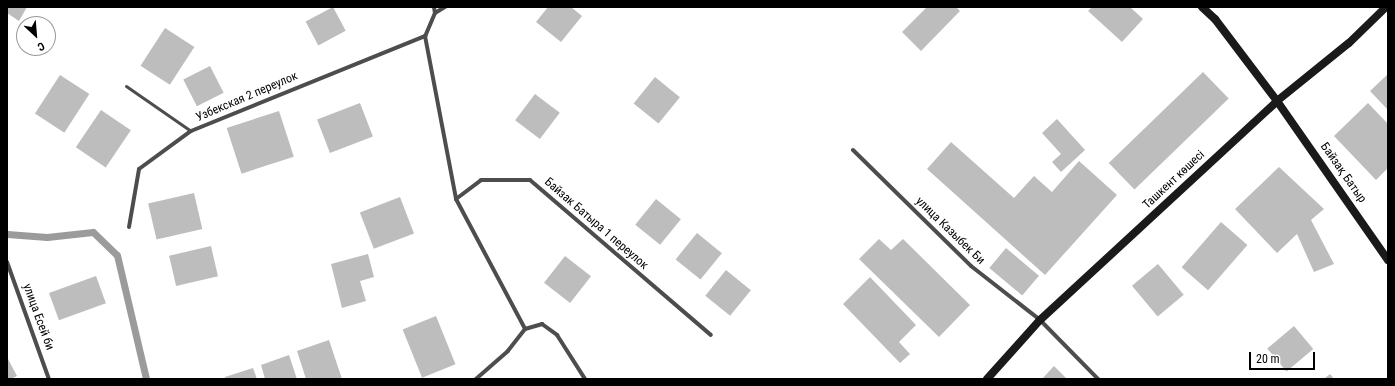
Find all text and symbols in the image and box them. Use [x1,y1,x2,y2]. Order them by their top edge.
north arrow [16,16,56,56]
text: С [35,39,47,54]
street label: Узбекская 2 переулок [194,69,300,125]
street label: Байзақ Батыр [1317,140,1369,206]
street label: Ташкент көшесі [1140,148,1208,212]
street label: Байзак Батыра 1 переулок [541,175,651,273]
street label: улица Казыбек Би [912,194,988,268]
street label: улица Есей би [19,282,57,352]
scale bar [1251,344,1317,370]
text: 20 m [1256,352,1280,366]

